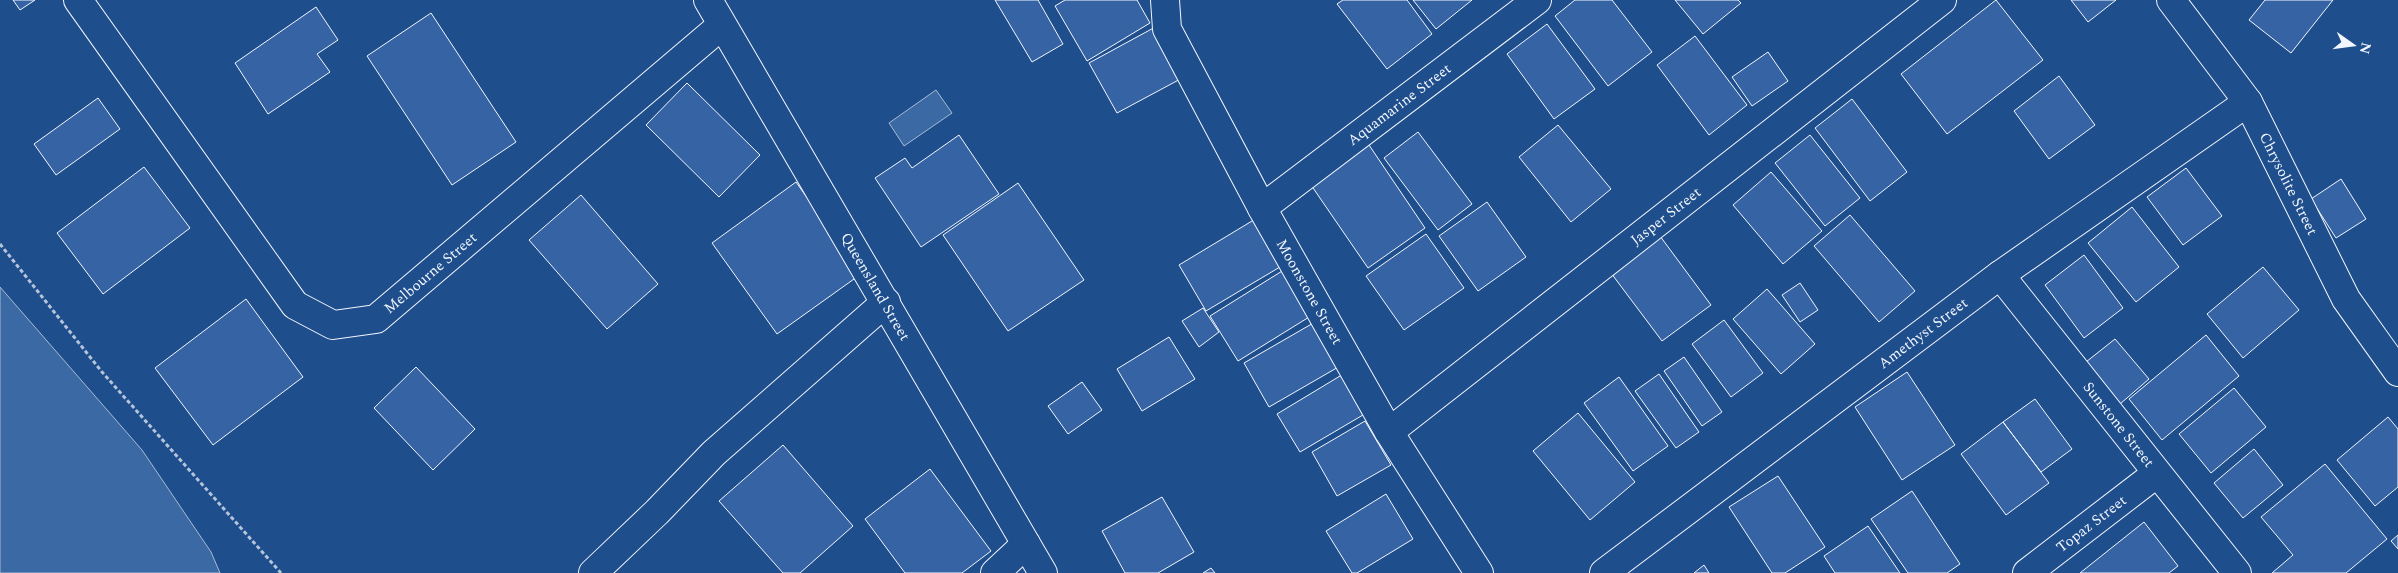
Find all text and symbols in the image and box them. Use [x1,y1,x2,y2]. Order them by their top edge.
north arrow [2328,20,2378,70]
text: N [2354,40,2377,56]
street label: Aquamarine Street [1343,58,1456,152]
street label: Chrysolite Street [2253,128,2323,239]
street label: Jasper Street [1626,181,1706,251]
street label: Melbourne Street [379,227,482,320]
street label: Queensland Street [834,228,916,345]
street label: Moonstone Street [1270,235,1348,349]
street label: Amethyst Street [1873,292,1973,375]
street label: Sunstone Street [2077,377,2160,473]
street label: Topaz Street [2051,489,2132,559]

